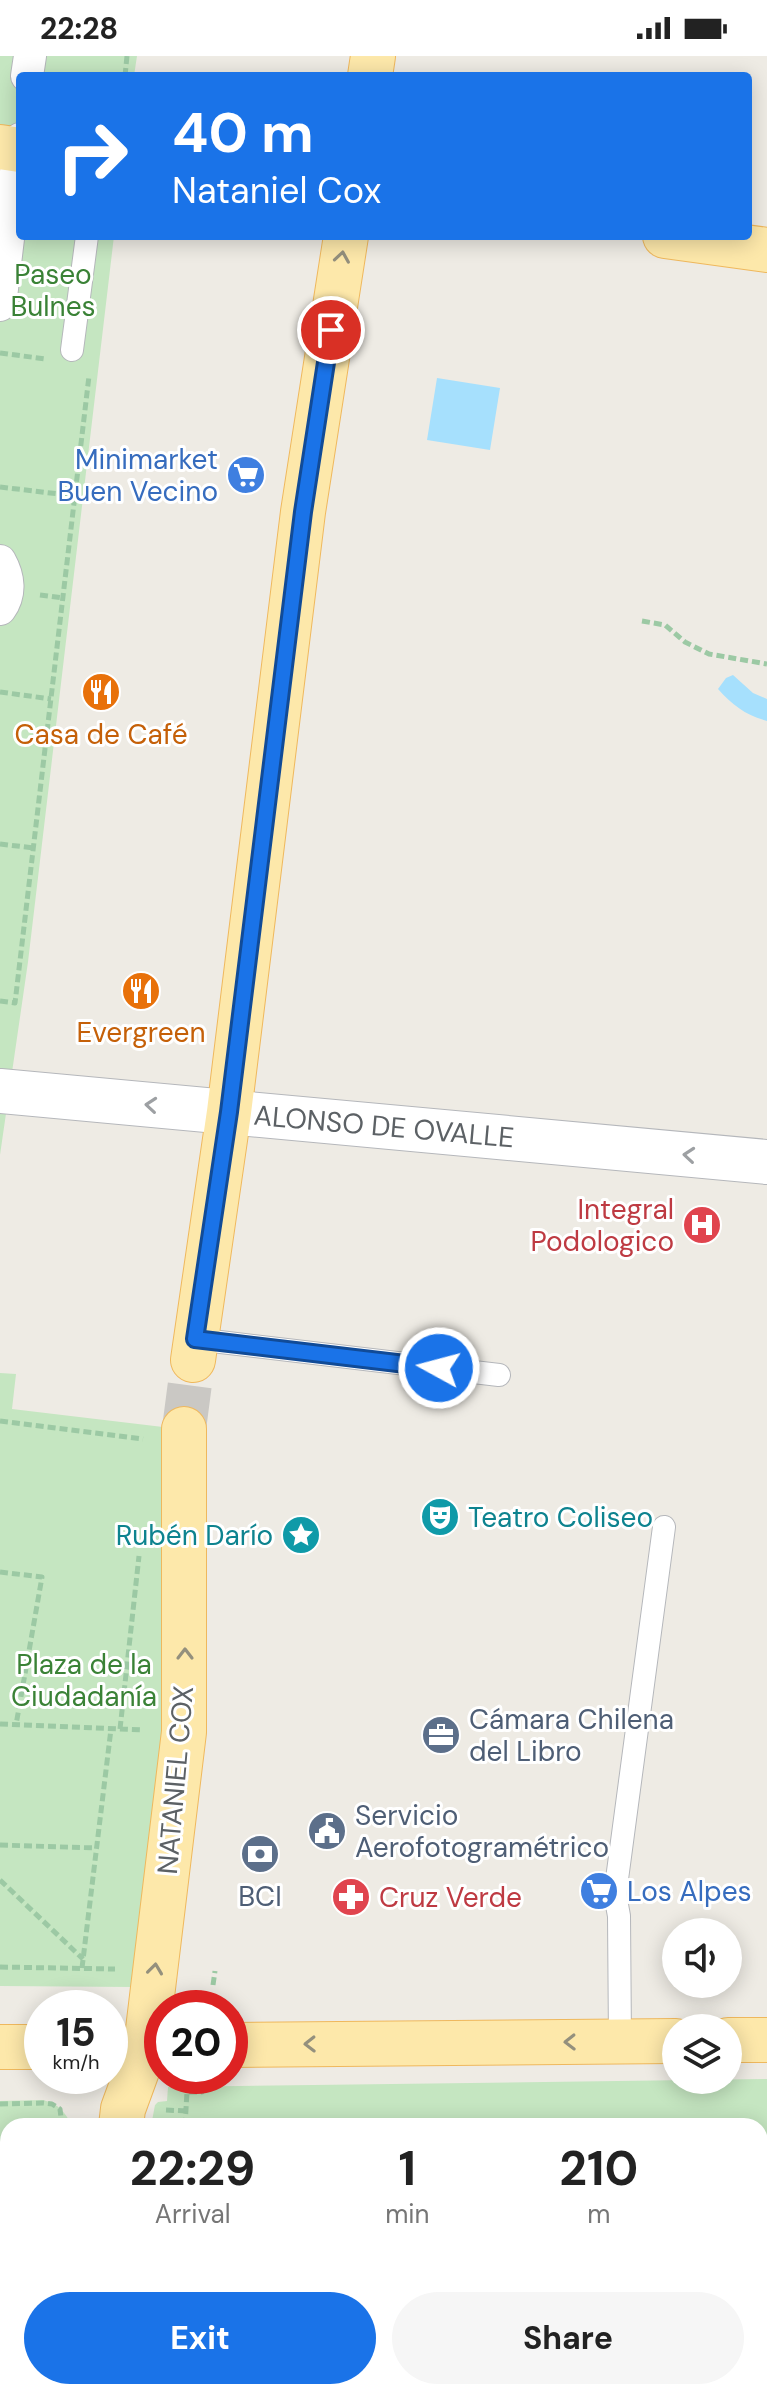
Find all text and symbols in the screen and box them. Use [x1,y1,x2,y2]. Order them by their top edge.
text: 22:28 [40,9,118,48]
text: 40 m [172,96,314,169]
icon: right [40,104,144,208]
text: Nataniel Cox [172,167,381,214]
one-way arrow [333,251,350,264]
park label: Paseo Bulnes [10,256,96,325]
pin [297,296,365,364]
icon: arrive [309,308,353,352]
place label: Minimarket Buen Vecino [57,441,218,510]
supermarket icon: Minimarket Buen Vecino [225,454,267,496]
restaurant icon: Casa de Café [80,671,122,713]
place label: Casa de Café [14,716,188,753]
restaurant icon: Evergreen [120,970,162,1012]
place label: Evergreen [76,1014,206,1051]
one-way arrow [144,1096,157,1113]
street label: ALONSO DE OVALLE [252,1097,516,1156]
one-way arrow [682,1147,695,1164]
place label: Integral Podologico [531,1191,674,1260]
hospital icon: Integral Podologico [681,1204,723,1246]
position arrow [397,1326,481,1410]
theatre icon: Teatro Coliseo [419,1496,461,1538]
place label: Teatro Coliseo [468,1499,653,1536]
place icon: Rubén Darío [280,1514,322,1556]
place label: Rubén Darío [116,1517,273,1554]
park label: Plaza de la Ciudadanía [11,1646,157,1715]
one-way arrow [177,1647,194,1660]
street label: NATANIEL COX [149,1684,202,1876]
place label: Cámara Chilena del Libro [469,1701,674,1770]
office icon: Cámara Chilena del Libro [420,1714,462,1756]
place label: Servicio Aerofotogramétrico [355,1797,609,1866]
public building icon: Servicio Aerofotogramétrico [306,1810,348,1852]
bank icon: BCI [239,1833,281,1875]
supermarket icon: Los Alpes [578,1870,620,1912]
place label: Los Alpes [627,1873,752,1910]
pharmacy icon: Cruz Verde [330,1876,372,1918]
place label: BCI [238,1878,282,1915]
place label: Cruz Verde [379,1879,522,1916]
map controls [662,1918,742,2094]
button: sound [662,1918,742,1998]
one-way arrow [146,1962,163,1976]
speed limit sign: 20 [144,1990,248,2094]
text: 15 [56,2006,96,2058]
button: layers [662,2014,742,2094]
one-way arrow [563,2033,576,2051]
one-way arrow [303,2036,316,2053]
text: km/h [52,2049,100,2075]
text: 22:29 [130,2137,255,2200]
text: 1 [399,2137,416,2200]
text: 210 [559,2137,638,2200]
text: Arrival [155,2197,230,2231]
text: min [385,2197,429,2231]
text: m [587,2197,610,2231]
button: Exit [24,2292,376,2384]
button: Share [392,2292,744,2384]

